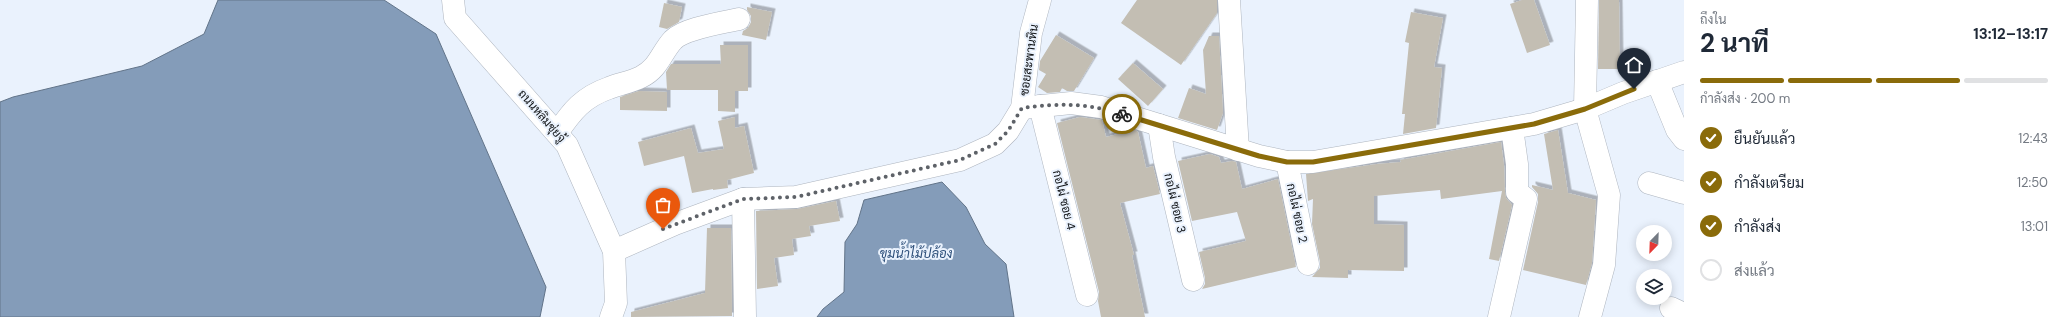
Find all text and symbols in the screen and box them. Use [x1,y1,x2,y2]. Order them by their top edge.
text: ถึงใน [1700,11,1727,28]
street label: ซอยสะพานหิน [1016,23,1042,97]
text: 13:12–13:17 [1973,24,2048,44]
text: 2 นาที [1700,26,1769,60]
pin [1617,48,1651,89]
icon: home [1623,54,1645,76]
street label: ถนนหลิมซุ่ยจู้ [514,86,570,147]
text: กำลังส่ง · 200 m [1700,90,1790,107]
courier [1102,94,1142,134]
icon: bike [1111,103,1133,125]
icon: check [1700,127,1722,149]
text: ยืนยันแล้ว [1734,129,1795,149]
text: 12:43 [2018,130,2048,147]
street label: กอไผ่ ซอย 4 [1049,168,1079,232]
icon: check [1700,171,1722,193]
street label: กอไผ่ ซอย 3 [1160,172,1190,234]
text: กำลังเตรียม [1734,173,1804,193]
text: 12:50 [2017,174,2048,191]
street label: กอไผ่ ซอย 2 [1283,182,1311,244]
pin [646,188,680,229]
icon: bag [652,194,674,216]
icon: check [1700,215,1722,237]
text: กำลังส่ง [1734,217,1781,237]
text: 13:01 [2021,218,2048,235]
north arrow [1636,225,1672,261]
map controls [1636,225,1672,305]
water label: ขุมน้ำไม้ปล้อง [880,241,953,263]
text: ส่งแล้ว [1734,261,1775,281]
button: layers [1636,269,1672,305]

